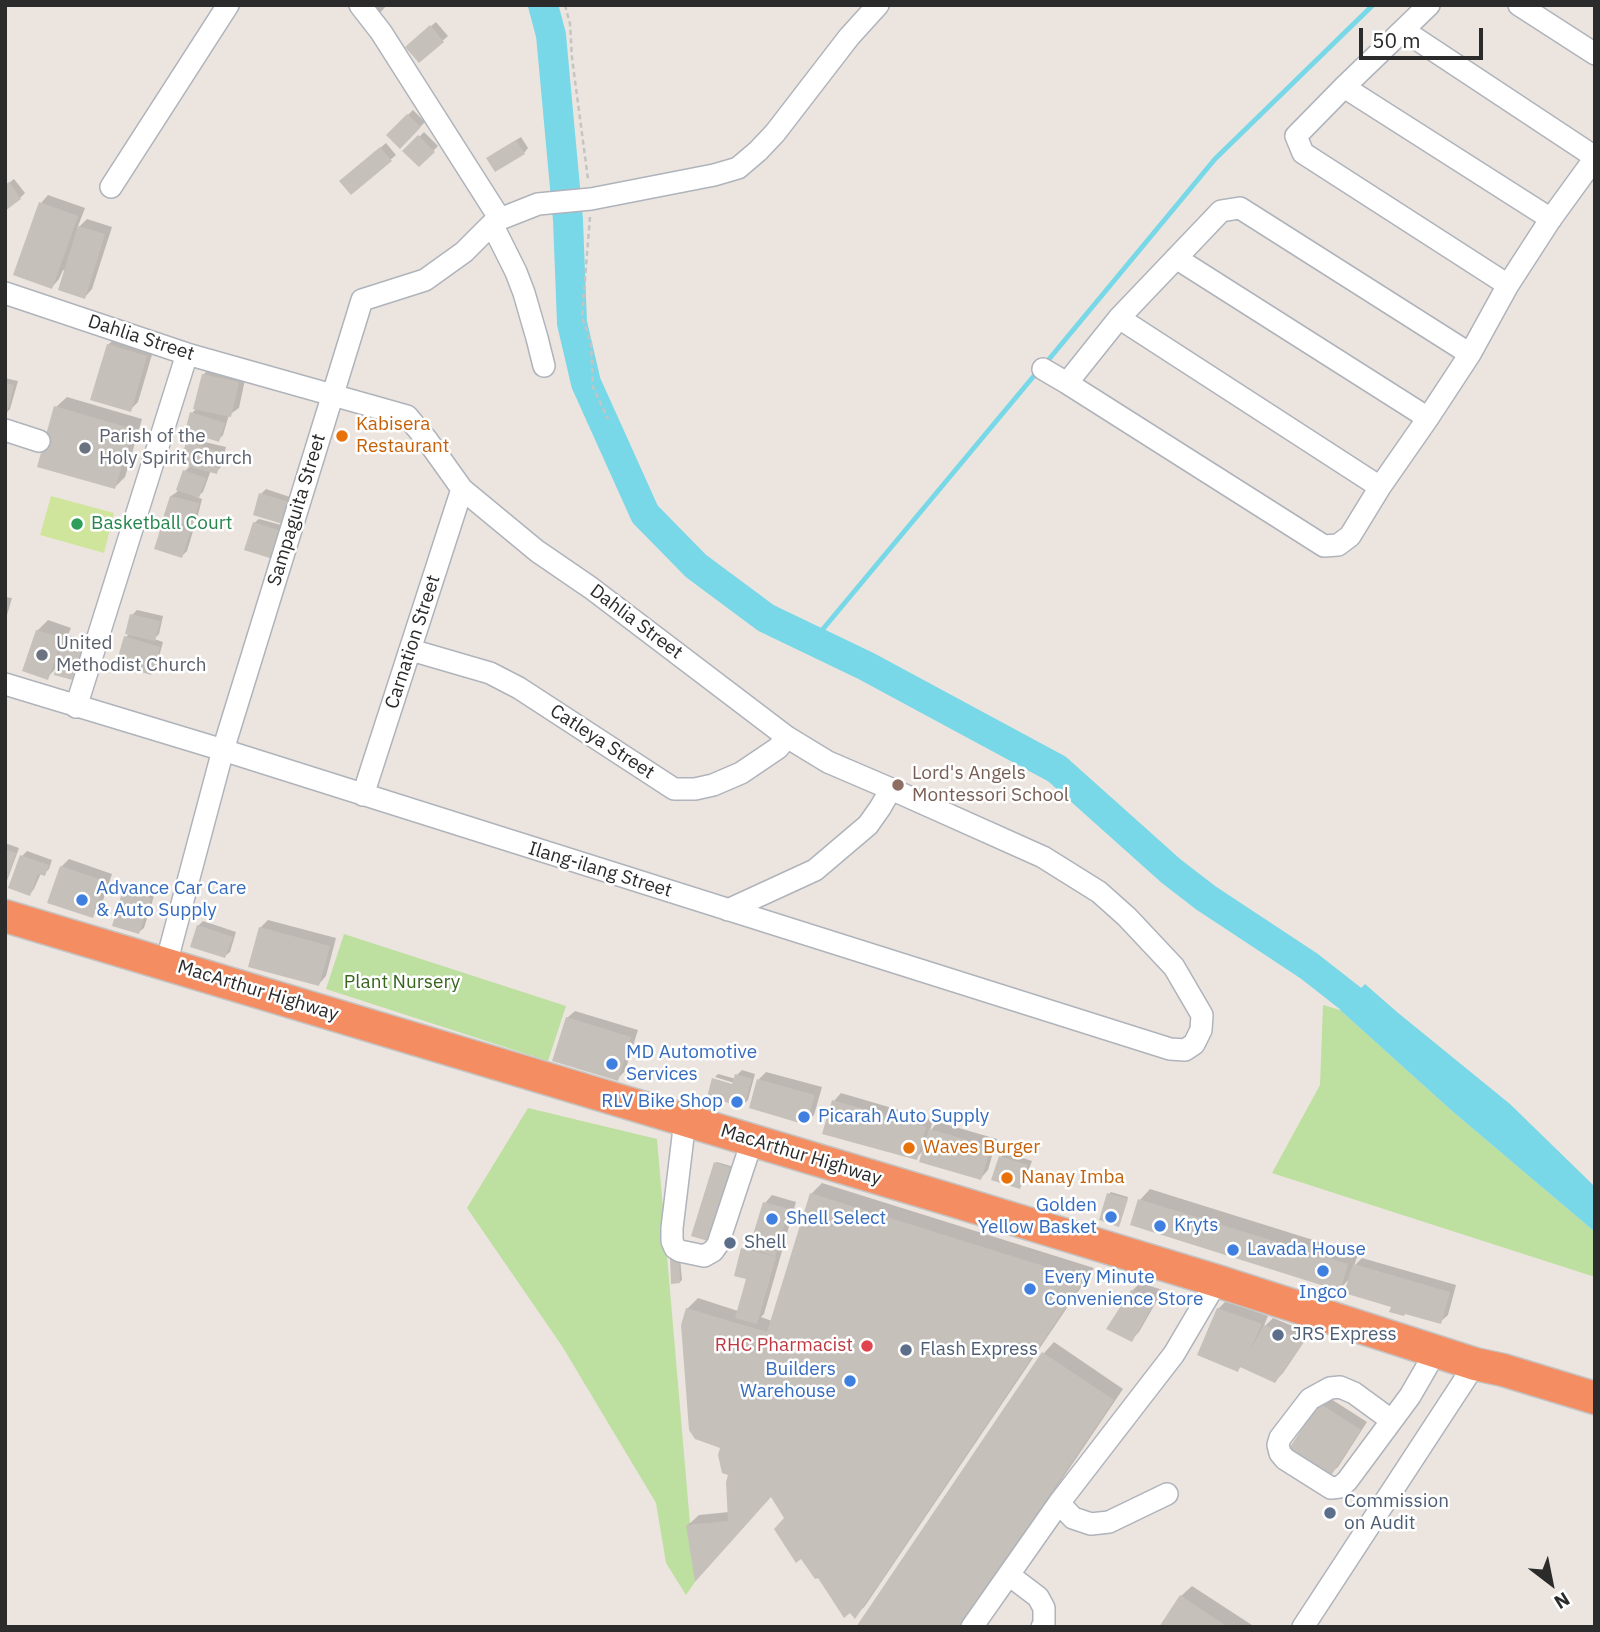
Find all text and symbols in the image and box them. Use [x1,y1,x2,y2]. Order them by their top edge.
scale bar [1362,14,1486,58]
text: 50 m [1372,26,1421,54]
street label: Dahlia Street [85,310,197,366]
place label: Kabisera Restaurant [356,414,450,458]
place label: Parish of the Holy Spirit Church [99,426,252,470]
marker: Kabisera Restaurant [334,428,350,444]
street label: Sampaguita Street [263,431,331,589]
marker: Parish of the Holy Spirit Church [77,440,93,456]
place label: Basketball Court [91,513,232,535]
marker: Basketball Court [69,516,85,532]
street label: Carnation Street [381,572,445,712]
street label: Dahlia Street [585,580,687,664]
place label: United Methodist Church [56,633,207,677]
marker: United Methodist Church [34,647,50,663]
street label: Catleya Street [545,700,659,784]
place label: Lord's Angels Montessori School [912,763,1069,807]
marker: Lord's Angels Montessori School [890,777,906,793]
street label: Ilang-ilang Street [526,837,674,903]
place label: Advance Car Care & Auto Supply [96,878,246,922]
marker: Advance Car Care & Auto Supply [74,892,90,908]
street label: MacArthur Highway [175,956,341,1026]
park label: Plant Nursery [344,972,460,994]
place label: MD Automotive Services [626,1042,757,1086]
marker: MD Automotive Services [604,1056,620,1072]
place label: RLV Bike Shop [601,1091,723,1113]
marker: RLV Bike Shop [729,1094,745,1110]
place label: Picarah Auto Supply [818,1106,989,1128]
marker: Picarah Auto Supply [796,1109,812,1125]
street label: MacArthur Highway [718,1120,884,1190]
place label: Waves Burger [923,1137,1040,1159]
marker: Waves Burger [901,1140,917,1156]
place label: Nanay Imba [1021,1167,1125,1189]
marker: Nanay Imba [999,1170,1015,1186]
place label: Golden Yellow Basket [978,1195,1097,1239]
place label: Shell Select [786,1208,886,1230]
marker: Golden Yellow Basket [1103,1209,1119,1225]
marker: Shell Select [764,1211,780,1227]
place label: Kryts [1174,1215,1218,1237]
marker: Kryts [1152,1218,1168,1234]
place label: Shell [744,1232,787,1254]
marker: Shell [722,1235,738,1251]
place label: Lavada House [1247,1239,1366,1261]
marker: Lavada House [1225,1242,1241,1258]
marker: Ingco [1315,1263,1331,1279]
place label: Every Minute Convenience Store [1044,1267,1203,1311]
marker: Every Minute Convenience Store [1022,1281,1038,1297]
place label: Ingco [1299,1282,1347,1304]
place label: JRS Express [1292,1324,1397,1346]
marker: JRS Express [1270,1327,1286,1343]
place label: RHC Pharmacist [715,1335,853,1357]
marker: RHC Pharmacist [859,1338,875,1354]
place label: Flash Express [920,1339,1038,1361]
marker: Flash Express [898,1342,914,1358]
place label: Builders Warehouse [740,1359,836,1403]
marker: Builders Warehouse [842,1373,858,1389]
place label: Commission on Audit [1344,1491,1449,1535]
marker: Commission on Audit [1322,1505,1338,1521]
north arrow [1516,1548,1586,1618]
text: N [1550,1587,1574,1615]

